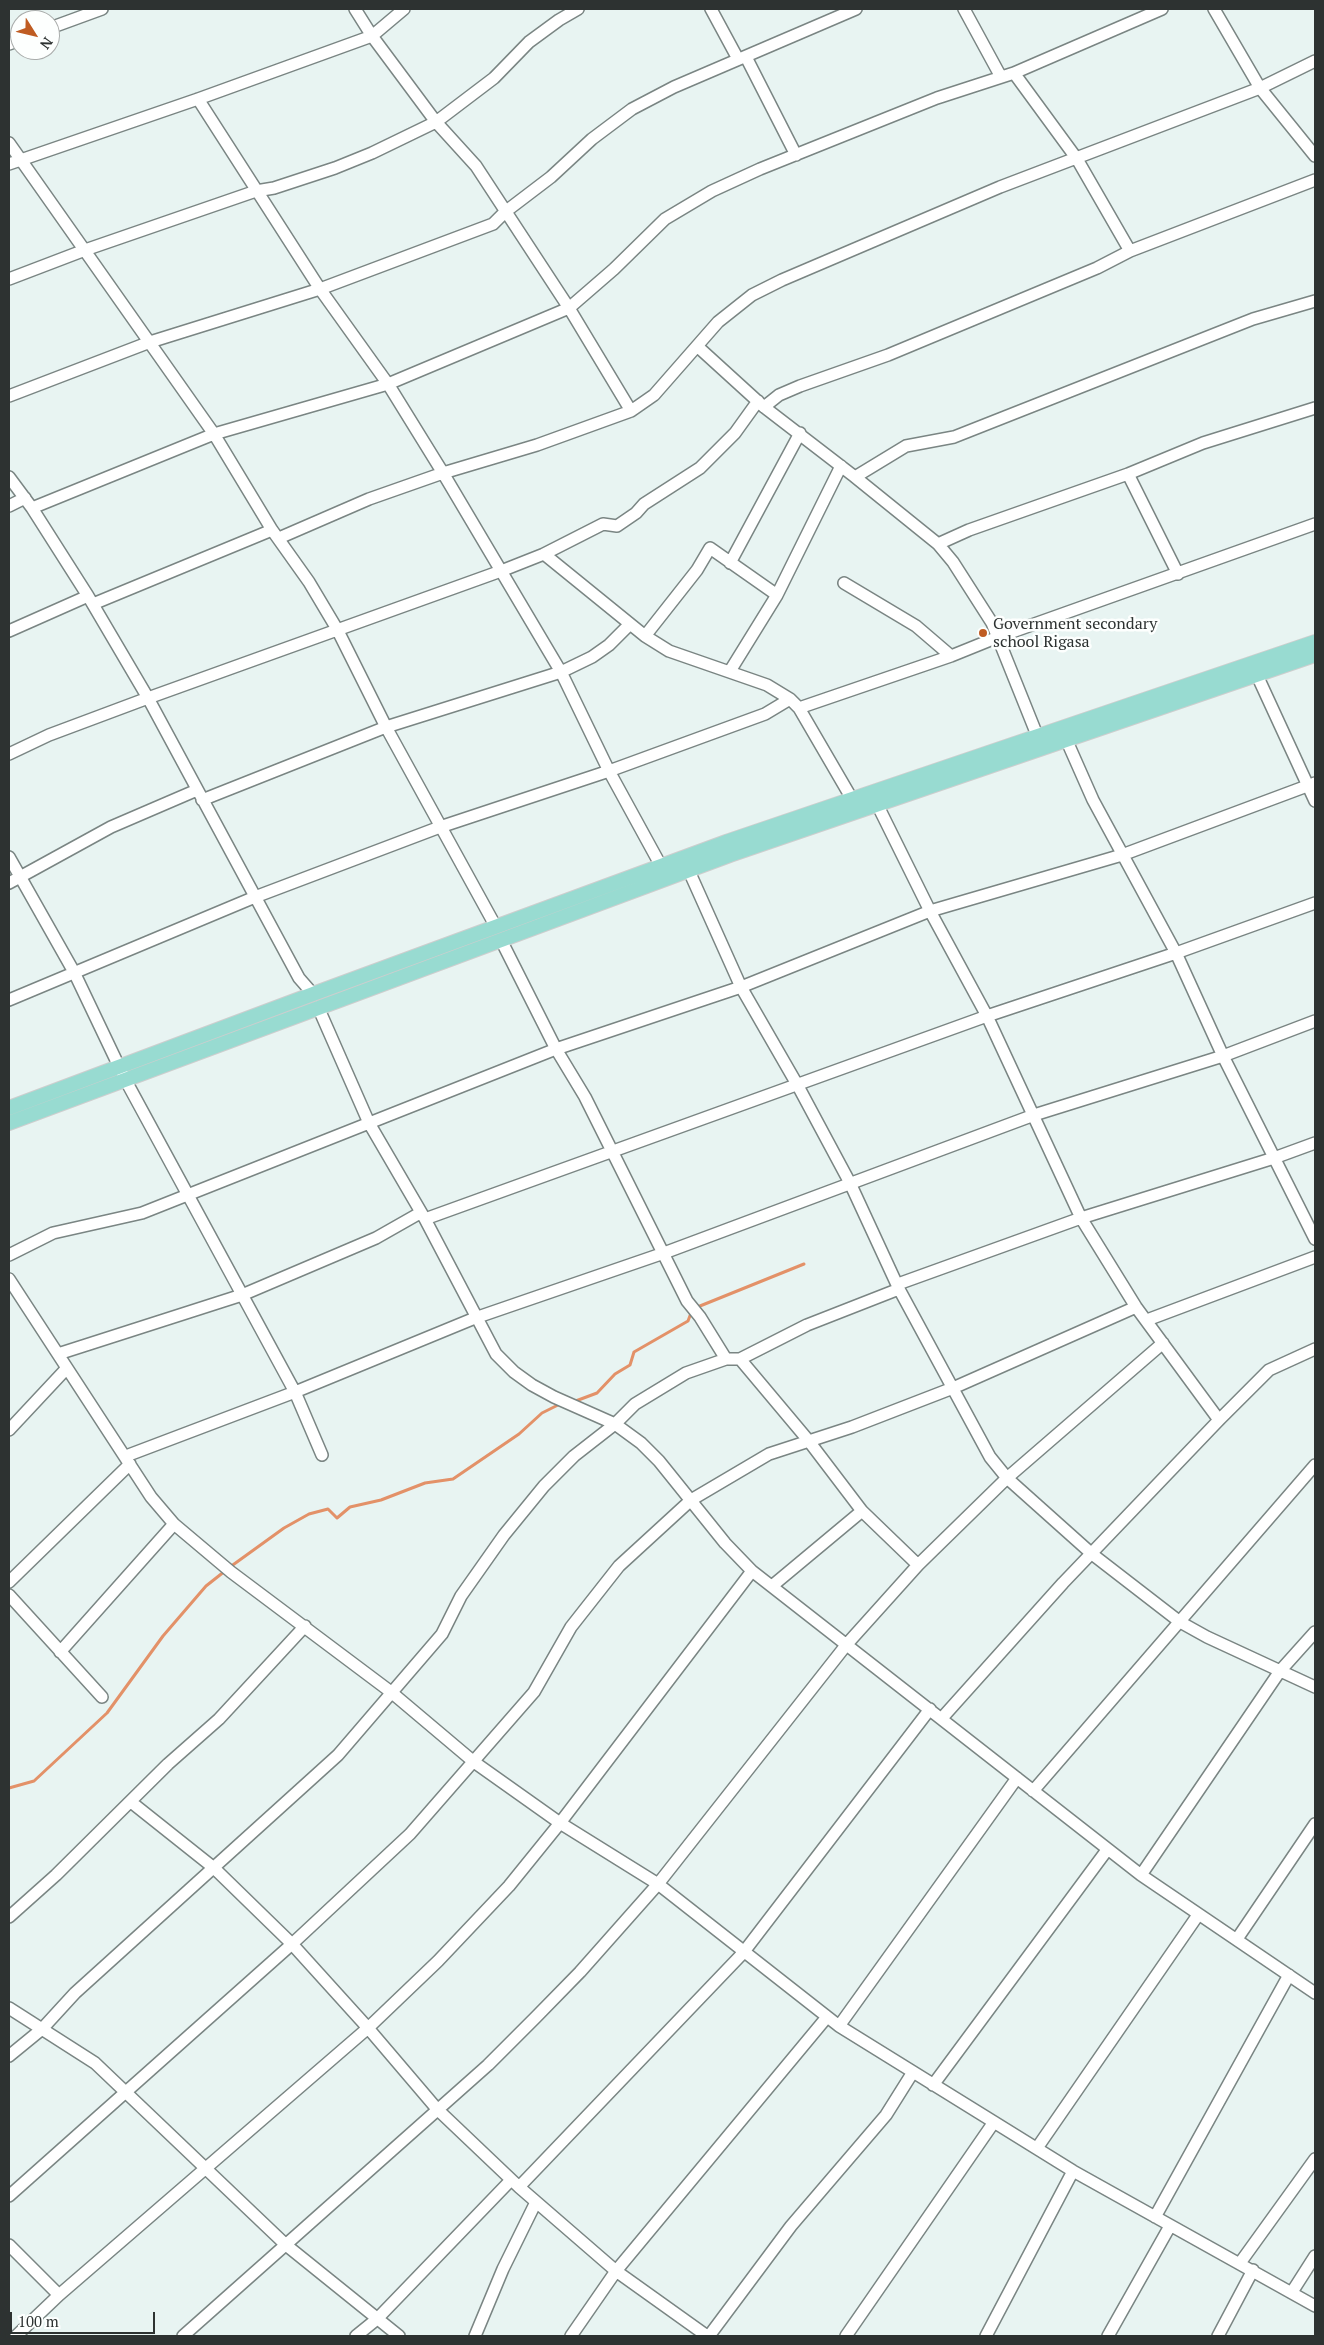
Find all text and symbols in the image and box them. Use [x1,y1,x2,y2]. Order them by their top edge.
north arrow [10,10,60,60]
text: N [36,34,58,53]
place label: Government secondary school Rigasa [993,614,1157,652]
marker: Government secondary school Rigasa [977,627,989,639]
scale bar [12,2302,158,2334]
text: 100 m [18,2311,59,2331]

